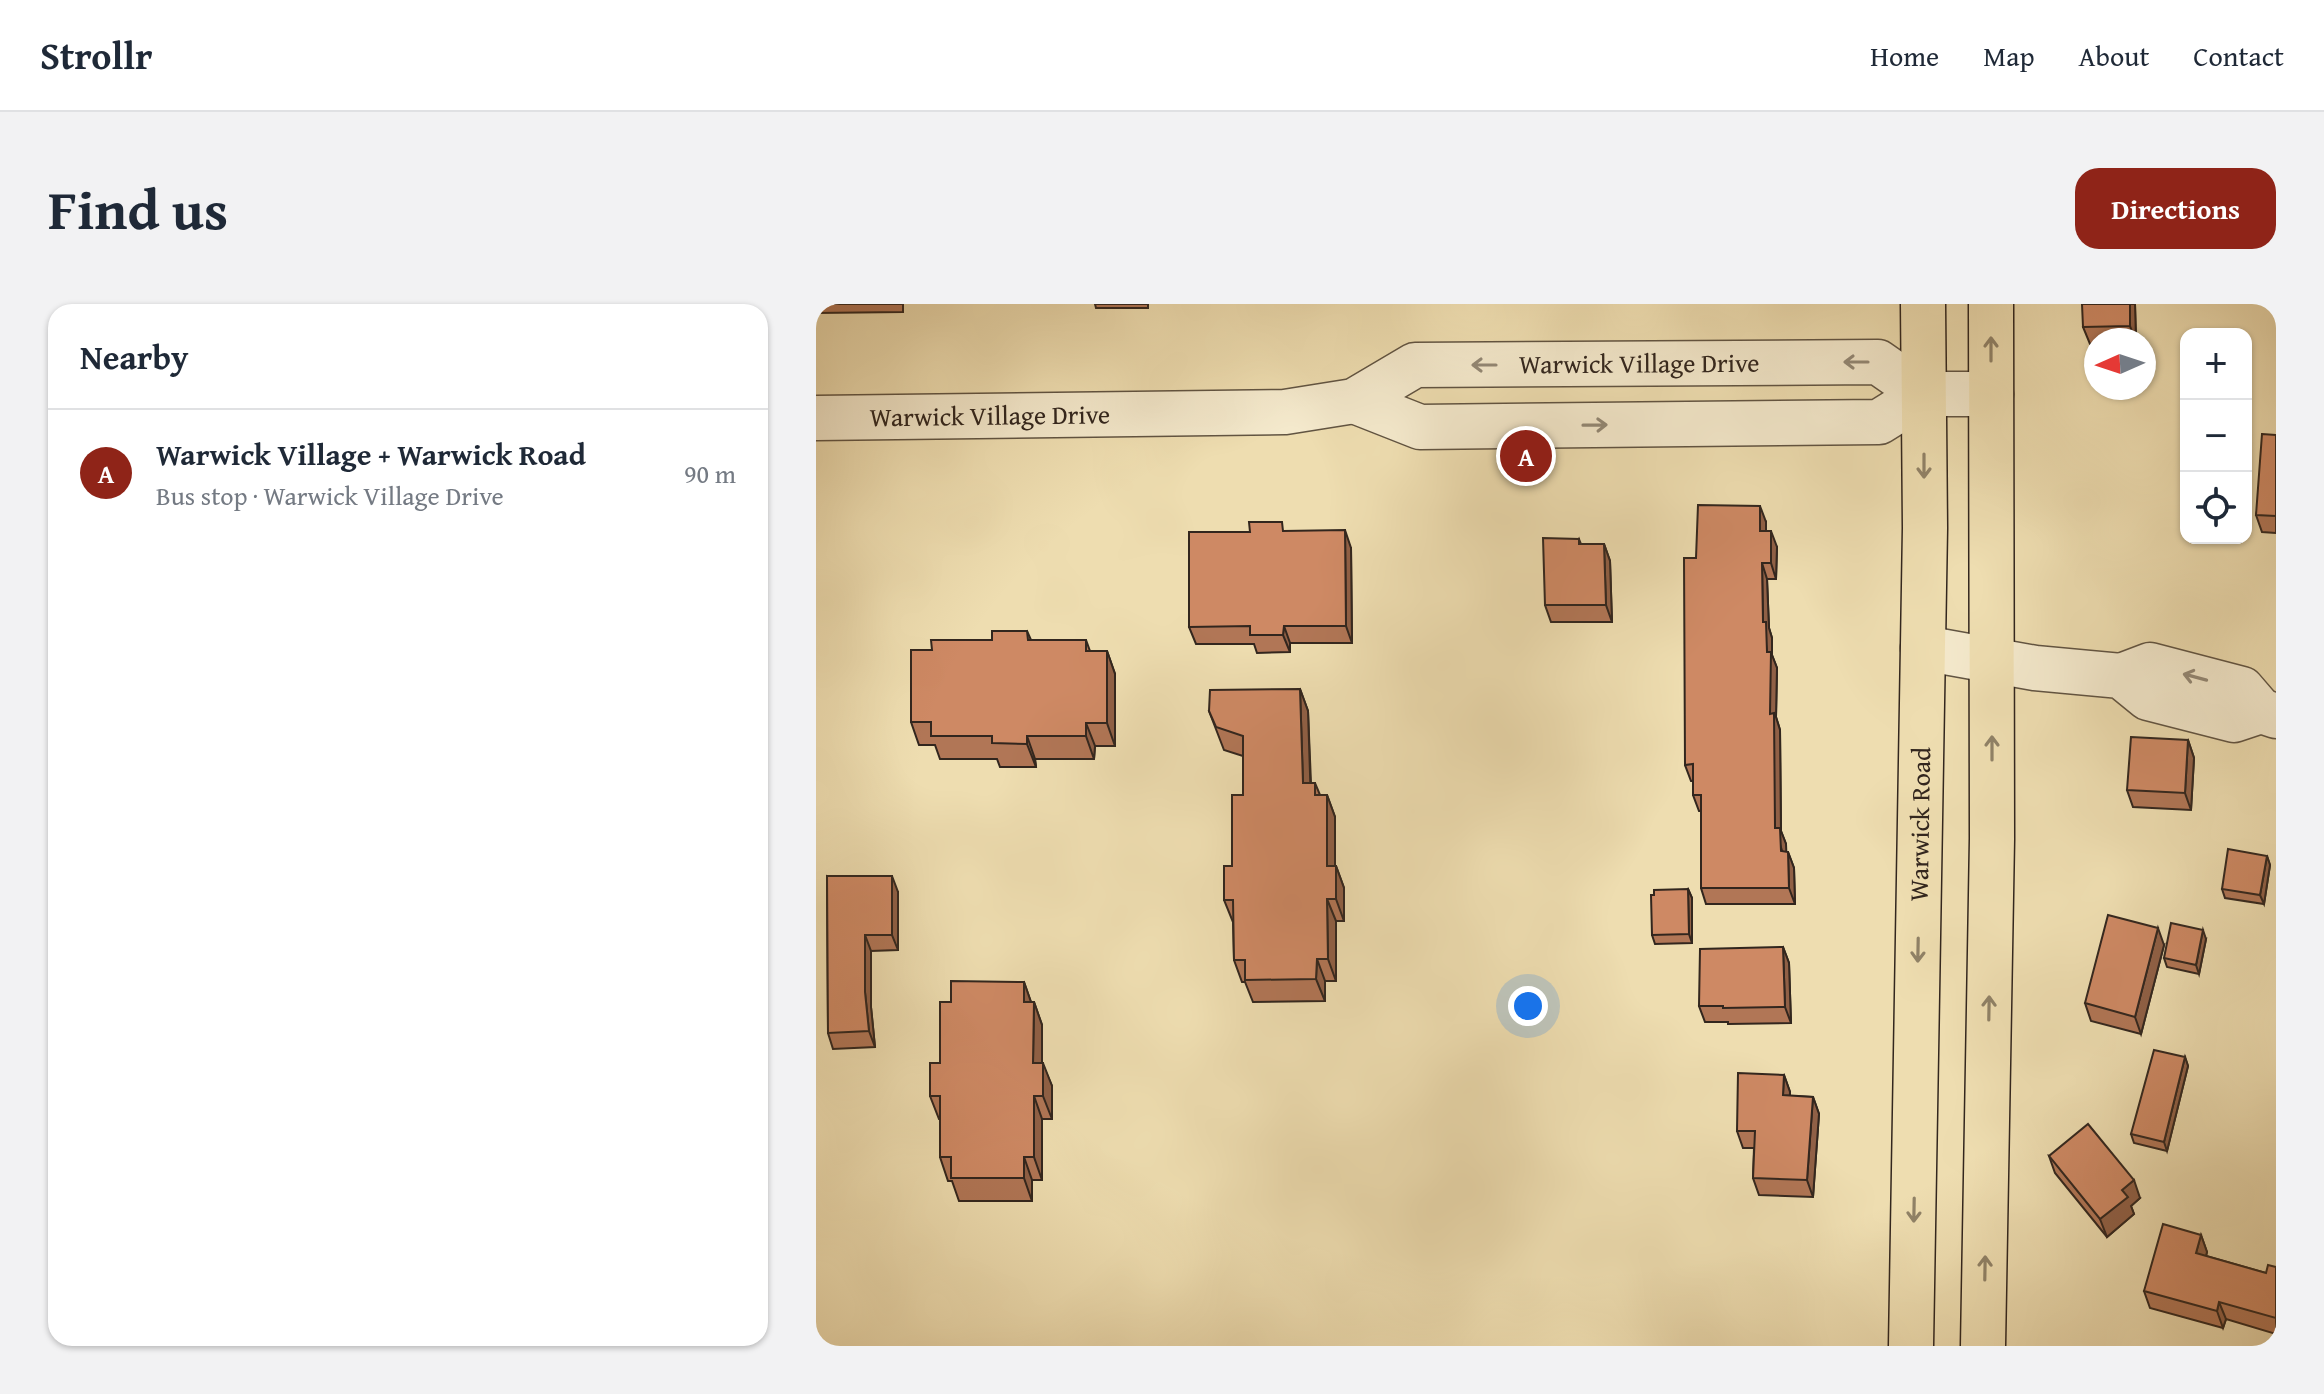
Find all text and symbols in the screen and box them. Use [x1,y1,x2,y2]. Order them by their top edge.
text: Strollr [40,27,152,83]
text: Home [1870,35,1939,76]
text: Map [1983,35,2035,76]
text: About [2079,35,2149,76]
text: Contact [2193,35,2284,76]
text: Find us [48,167,228,250]
button: Directions [2075,168,2276,249]
north arrow [2084,328,2156,400]
map controls [2180,328,2252,544]
button: + [2180,328,2252,400]
text: Nearby [80,332,189,381]
one-way arrow [1983,336,1999,363]
street label: Warwick Village Drive [1519,343,1760,383]
one-way arrow [1843,354,1870,370]
one-way arrow [1471,357,1498,372]
street label: Warwick Village Drive [870,394,1110,436]
button: − [2180,400,2252,472]
one-way arrow [1581,417,1608,433]
pin: A [1500,426,1552,486]
text: Warwick Village + Warwick Road [156,432,586,476]
one-way arrow [1917,452,1932,479]
text: A [98,454,114,493]
text: 90 m [684,454,736,493]
button: locate [2180,472,2252,544]
text: Bus stop · Warwick Village Drive [156,476,504,515]
one-way arrow [2183,668,2208,683]
one-way arrow [1984,735,2000,762]
street label: Warwick Road [1899,746,1940,902]
one-way arrow [1910,936,1926,963]
your location [1508,986,1548,1026]
one-way arrow [1981,995,1997,1022]
one-way arrow [1906,1196,1921,1223]
one-way arrow [1977,1255,1992,1282]

